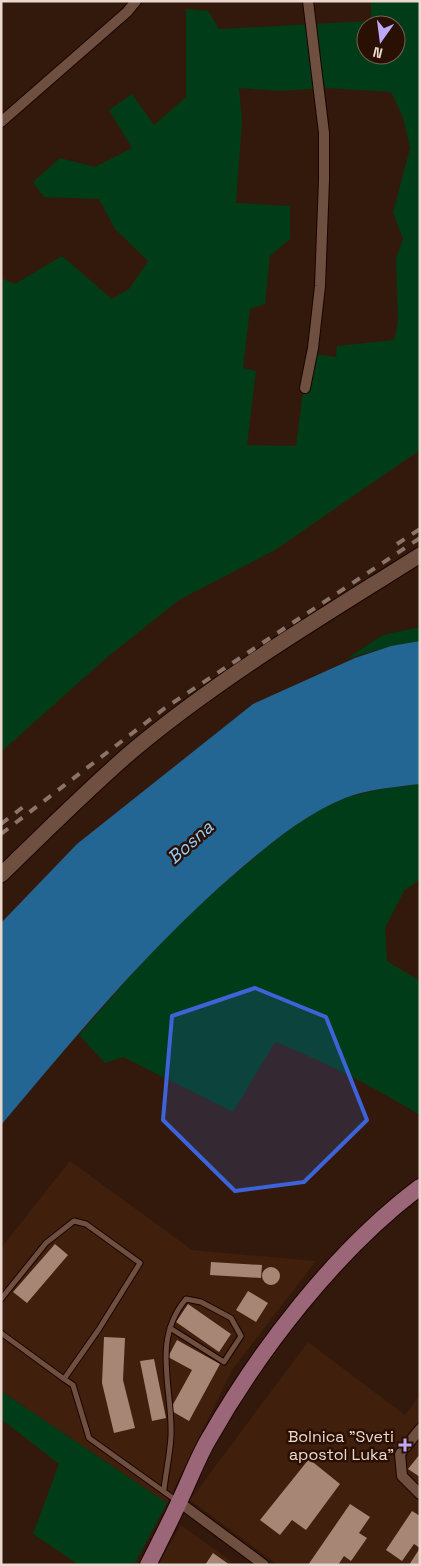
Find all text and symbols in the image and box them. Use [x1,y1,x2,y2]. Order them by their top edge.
north arrow [356,15,406,65]
text: N [371,43,385,62]
water label: Bosna [162,815,218,869]
place label: Bolnica "Sveti apostol Luka" [288,1426,394,1465]
marker: Bolnica "Sveti apostol Luka" [398,1438,412,1452]

